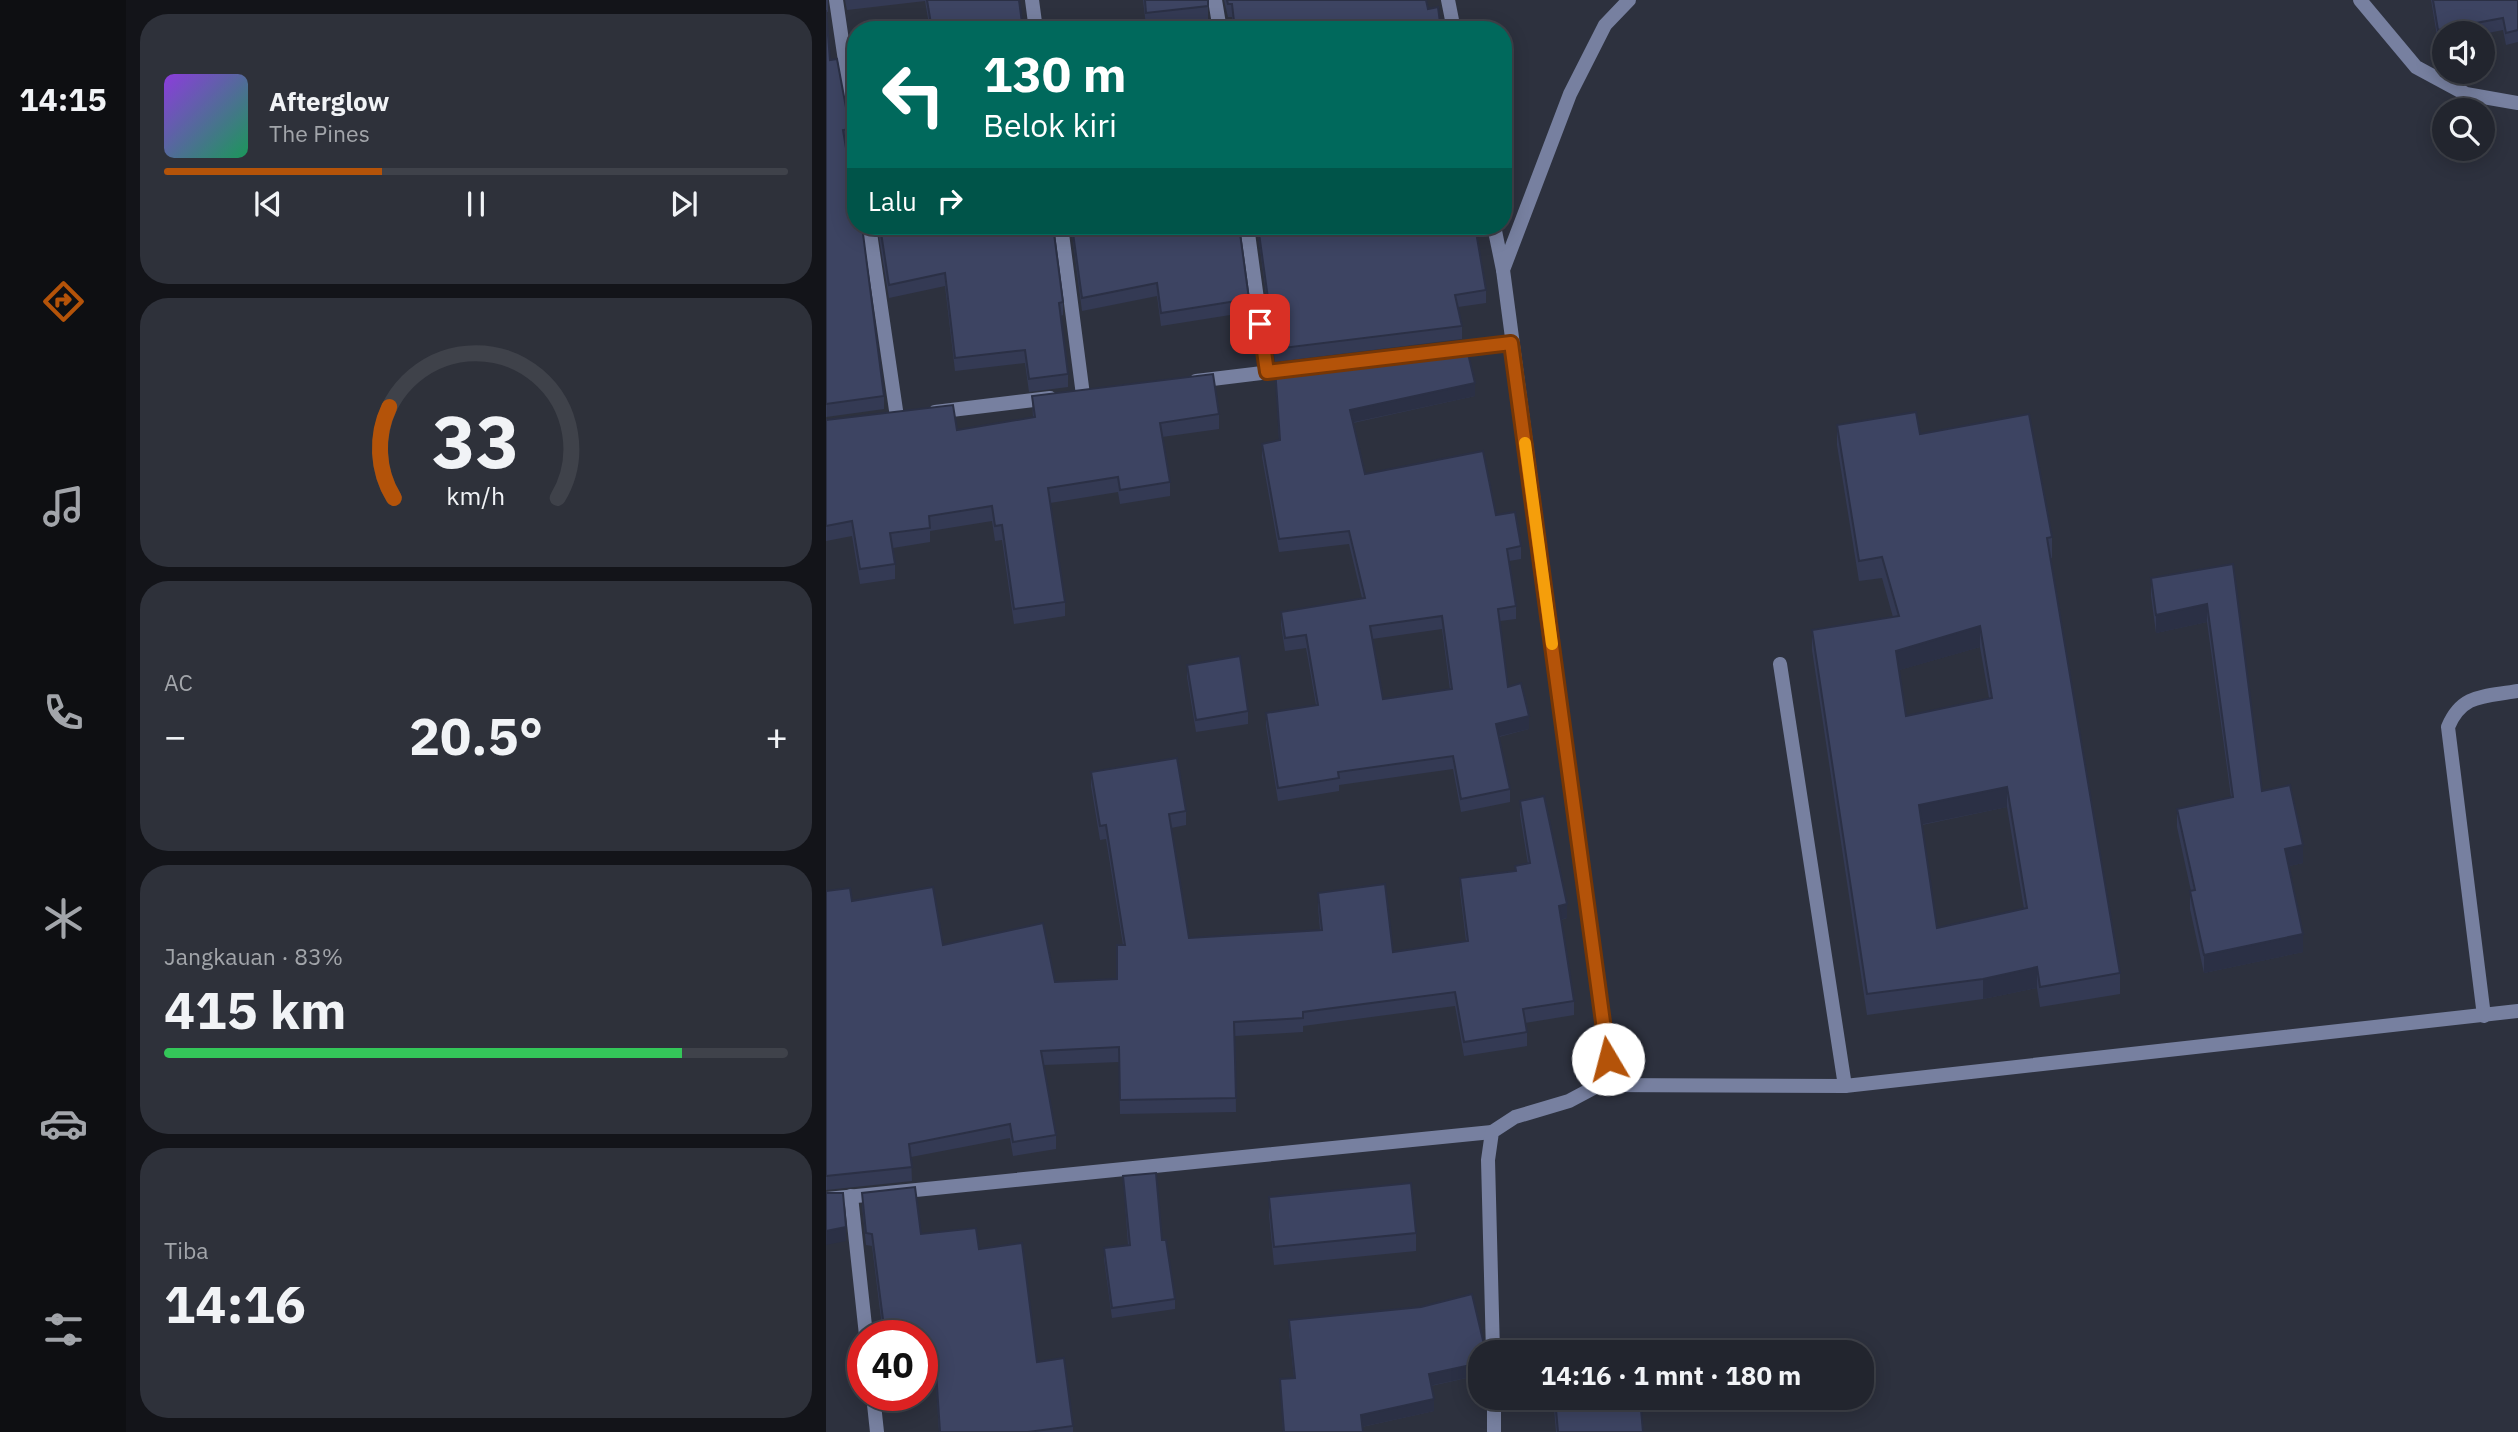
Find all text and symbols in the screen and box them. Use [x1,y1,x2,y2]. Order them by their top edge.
map controls [2432,21,2495,161]
button: sound [2432,21,2495,84]
text: 130 m [983,42,1127,105]
icon: left [868,49,959,140]
text: 14:15 [19,78,107,120]
text: Afterglow [269,84,389,118]
button: search [2432,98,2495,161]
text: Belok kiri [983,104,1117,146]
text: The Pines [269,118,370,148]
icon: right [931,182,969,220]
text: Lalu [868,184,917,218]
icon: previous [249,185,287,223]
icon: pause [457,185,495,223]
icon: next [665,185,703,223]
icon: directions [39,277,88,326]
pin [1230,294,1290,354]
icon: arrive [1241,305,1279,343]
text: 33 [432,394,520,489]
text: km/h [447,479,505,512]
icon: music [39,482,88,531]
text: AC [164,667,193,697]
icon: phone [39,688,88,737]
text: 20.5° [409,702,543,769]
text: − [164,711,187,760]
text: + [765,711,788,760]
icon: climate [39,894,88,943]
text: Jangkauan · 83% [164,941,343,971]
text: 415 km [164,976,346,1043]
position arrow [1571,1022,1645,1096]
icon: car [39,1099,88,1148]
text: Tiba [164,1235,209,1265]
text: 14:16 [164,1270,306,1337]
icon: filters [39,1305,88,1354]
speed limit sign: 40 [847,1320,938,1411]
text: 14:16 · 1 mnt · 180 m [1541,1358,1801,1392]

